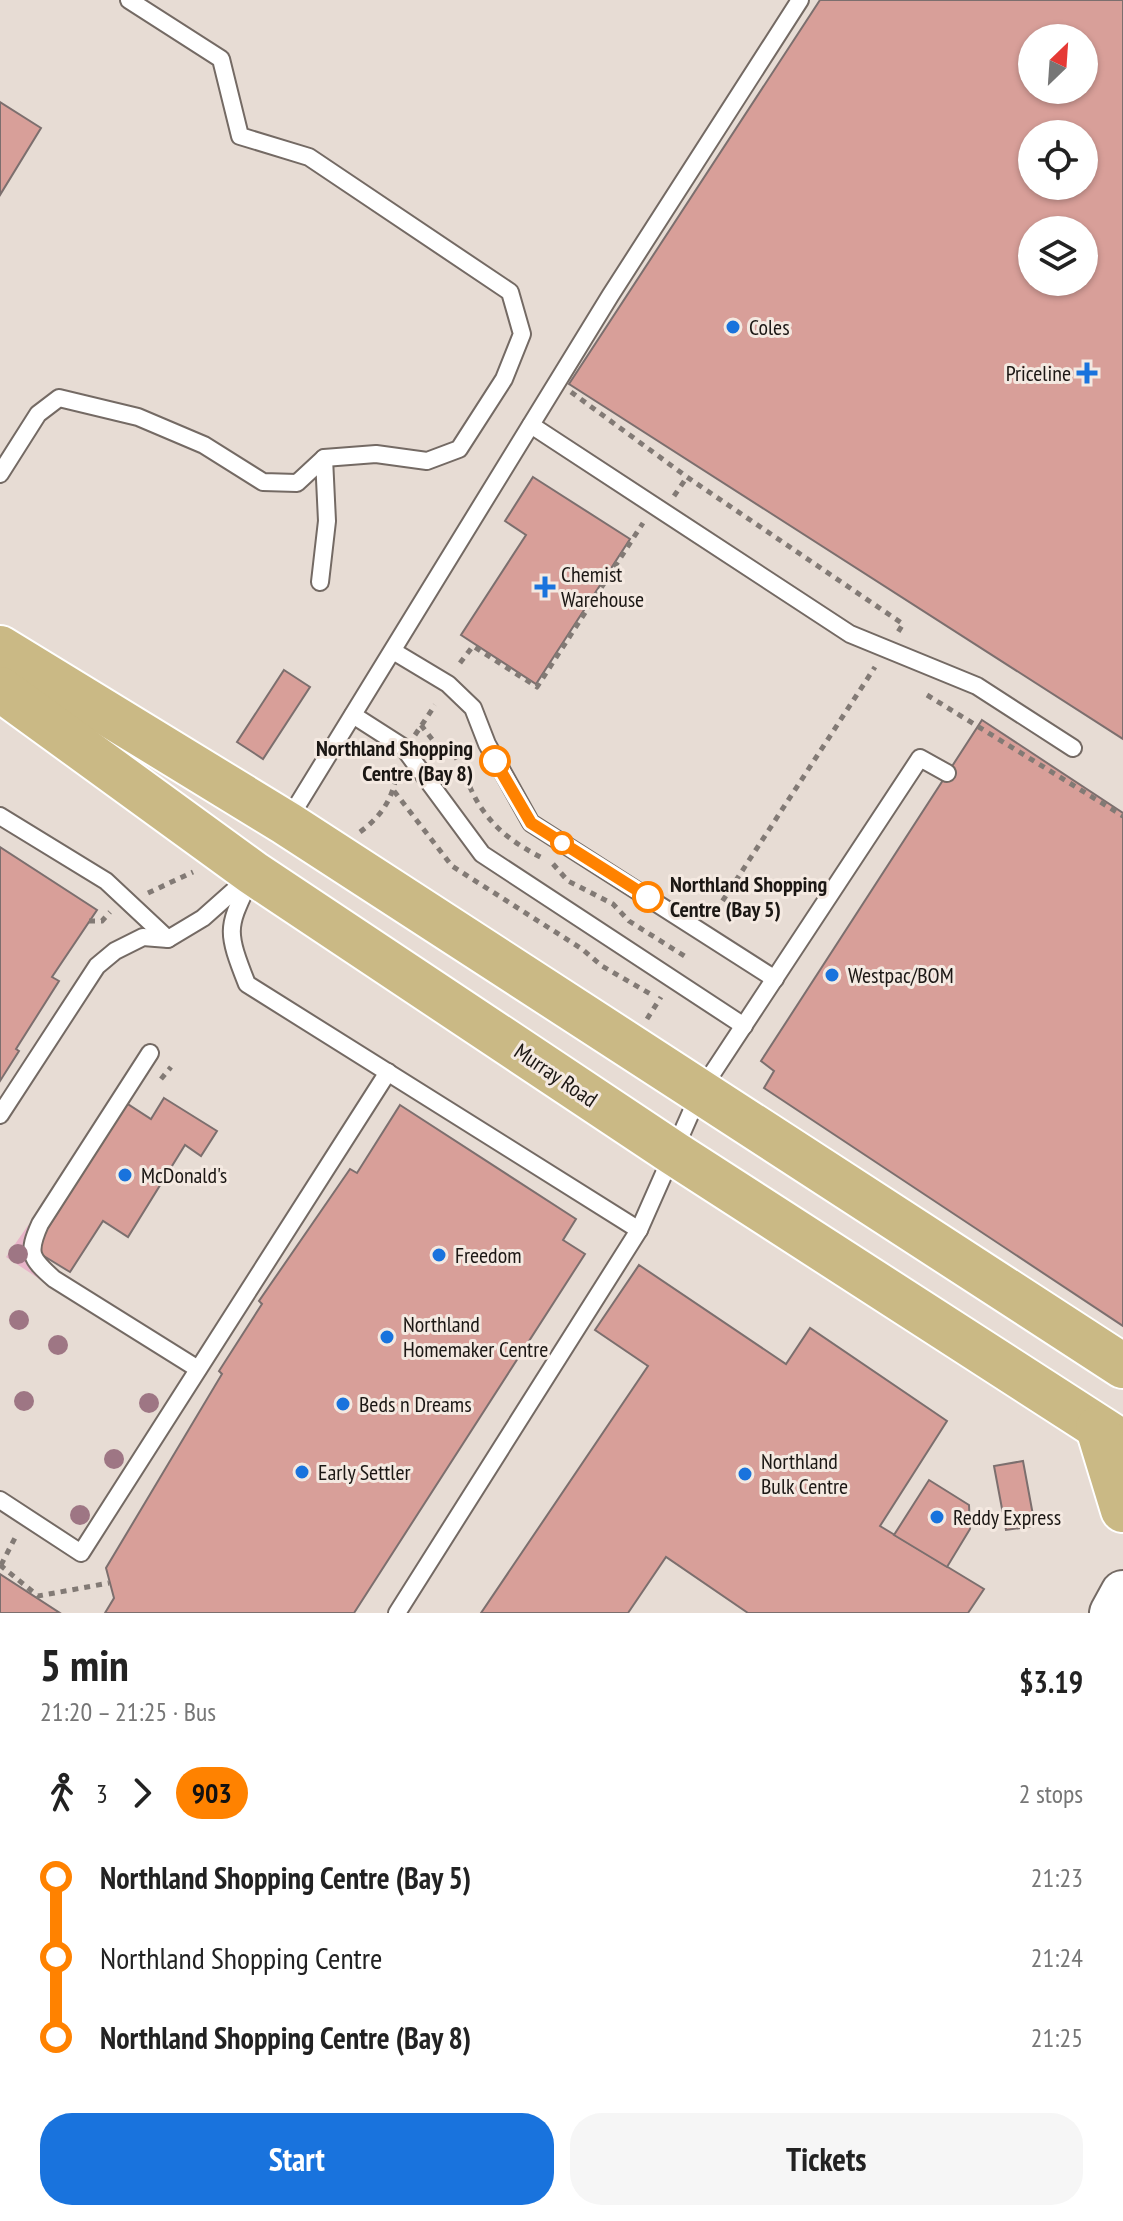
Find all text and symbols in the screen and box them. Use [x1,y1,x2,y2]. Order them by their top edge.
north arrow [1018,24,1098,104]
map controls [1018,24,1098,296]
button: locate [1018,120,1098,200]
button: layers [1018,216,1098,296]
place label: Coles [749,313,790,341]
marker: Coles [724,318,742,336]
place label: Priceline [1006,359,1071,387]
marker: Priceline [1078,364,1096,382]
place label: Chemist Warehouse [561,560,644,613]
marker: Chemist Warehouse [536,578,554,596]
place label: Northland Shopping Centre (Bay 8) [316,734,473,787]
marker: Northland Shopping Centre (Bay 8) [480,746,510,776]
unlabelled marker [551,832,573,854]
place label: Northland Shopping Centre (Bay 5) [670,870,827,923]
marker: Northland Shopping Centre (Bay 5) [633,882,663,912]
place label: Westpac/BOM [848,961,954,989]
marker: Westpac/BOM [823,966,841,984]
street label: Murray Road [509,1037,603,1113]
place label: McDonald's [141,1161,227,1189]
marker: McDonald's [116,1166,134,1184]
place label: Freedom [455,1241,521,1269]
marker: Freedom [430,1246,448,1264]
place label: Northland Homemaker Centre [403,1310,548,1363]
marker: Northland Homemaker Centre [378,1328,396,1346]
place label: Beds n Dreams [359,1390,472,1418]
marker: Beds n Dreams [334,1395,352,1413]
place label: Northland Bulk Centre [761,1447,848,1500]
place label: Early Settler [318,1458,411,1486]
marker: Early Settler [293,1463,311,1481]
marker: Northland Bulk Centre [736,1465,754,1483]
place label: Reddy Express [953,1503,1061,1531]
marker: Reddy Express [928,1508,946,1526]
text: 5 min [40,1636,129,1693]
text: $3.19 [1019,1662,1083,1701]
text: 21:20 – 21:25 · Bus [40,1695,216,1728]
icon: walk [40,1771,84,1815]
icon: forward [120,1771,164,1815]
text: 903 [192,1774,232,1811]
text: 3 [96,1777,108,1810]
text: 2 stops [1019,1777,1083,1810]
text: Northland Shopping Centre (Bay 5) [100,1858,471,1897]
text: 21:23 [1031,1861,1083,1894]
text: Northland Shopping Centre [100,1938,382,1977]
text: 21:24 [1031,1941,1083,1974]
text: Northland Shopping Centre (Bay 8) [100,2018,471,2057]
text: 21:25 [1031,2021,1083,2054]
button: Start [40,2113,554,2205]
button: Tickets [570,2113,1083,2205]

